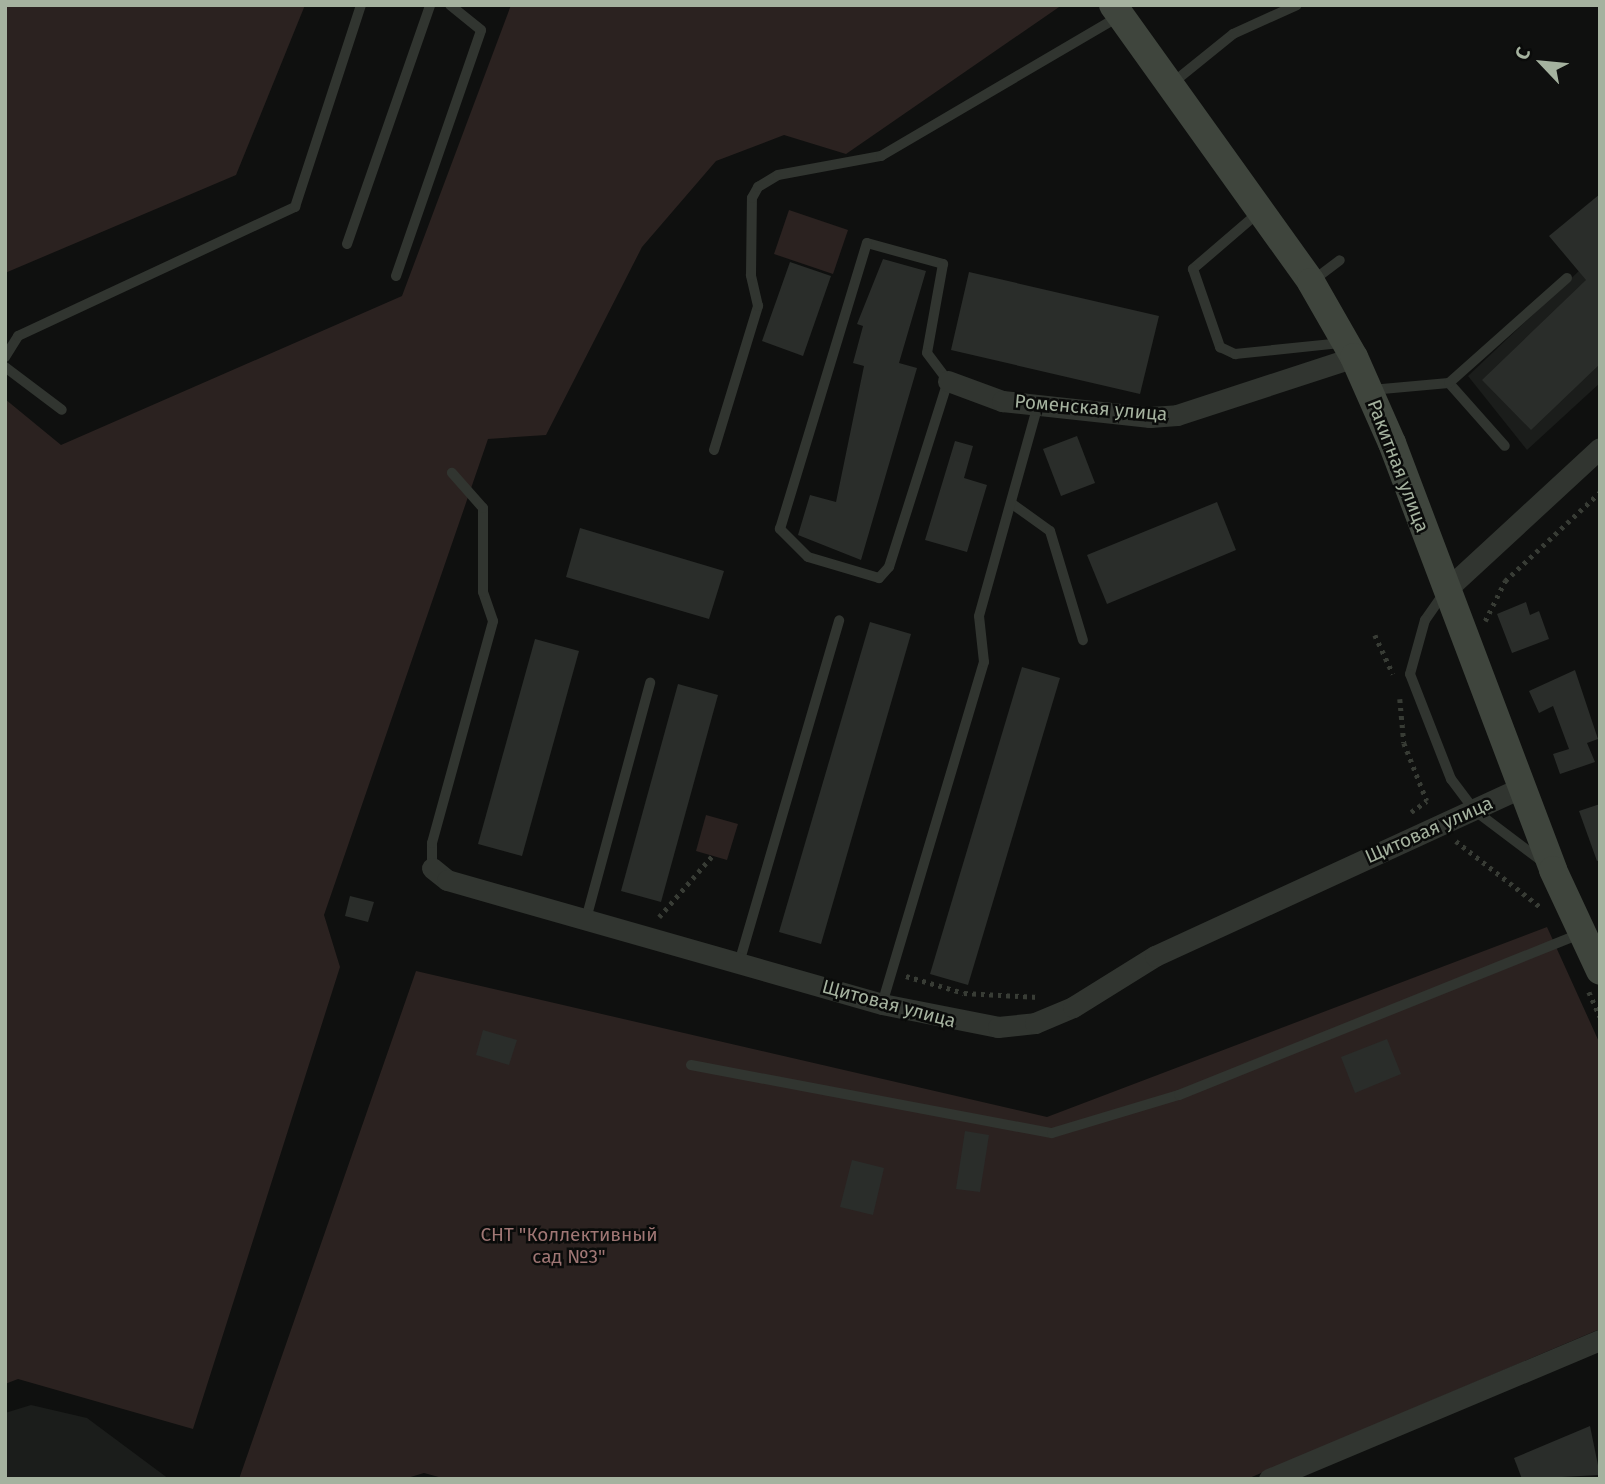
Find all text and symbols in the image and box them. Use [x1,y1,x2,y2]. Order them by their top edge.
north arrow [1507,28,1577,98]
text: С [1510,44,1535,64]
street label: Роменская улица [1014,390,1168,426]
street label: Ракитная улица [1362,396,1434,536]
street label: Щитовая улица [1362,792,1496,868]
street label: Щитовая улица [820,975,958,1033]
park label: СНТ "Коллективный сад №3" [480,1224,658,1268]

